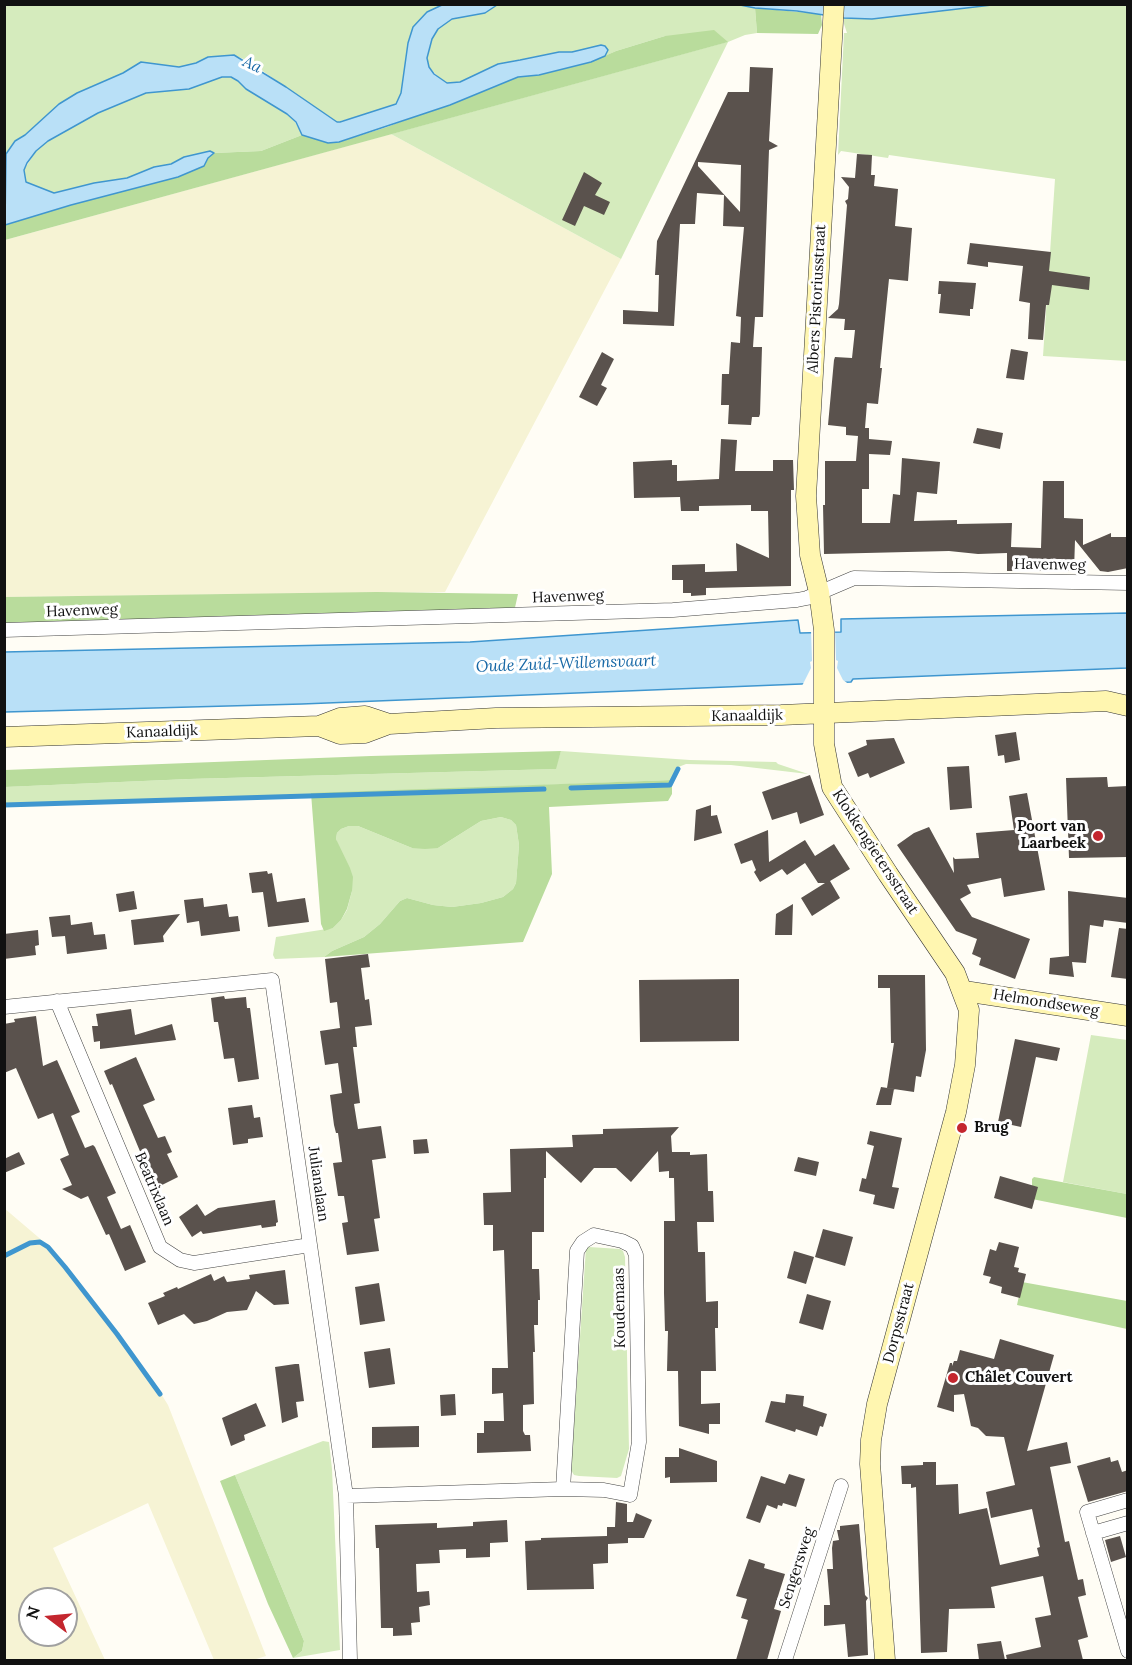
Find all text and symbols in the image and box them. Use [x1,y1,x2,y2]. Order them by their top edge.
water label: Aa [239,52,265,78]
street label: Albers Pistoriusstraat [804,224,830,374]
street label: Havenweg [1014,555,1086,575]
street label: Havenweg [532,587,604,607]
street label: Havenweg [46,601,118,621]
water label: Oude Zuid-Willemsvaart [475,651,657,677]
street label: Kanaaldijk [711,706,783,726]
street label: Kanaaldijk [126,722,198,742]
street label: Klokkengietersstraat [828,786,922,918]
place label: Poort van Laarbeek [1017,818,1086,853]
marker: Poort van Laarbeek [1091,829,1105,843]
street label: Helmondseweg [992,986,1100,1020]
place label: Brug [974,1119,1009,1137]
marker: Brug [955,1121,969,1135]
street label: Julianalaan [304,1145,332,1223]
street label: Beatrixlaan [130,1149,178,1229]
street label: Koudemaas [610,1268,630,1348]
street label: Dorpsstraat [880,1281,918,1365]
place label: Châlet Couvert [965,1369,1073,1387]
marker: Châlet Couvert [946,1371,960,1385]
street label: Sengersweg [775,1525,819,1611]
north arrow [18,1587,78,1647]
text: N [21,1604,44,1621]

